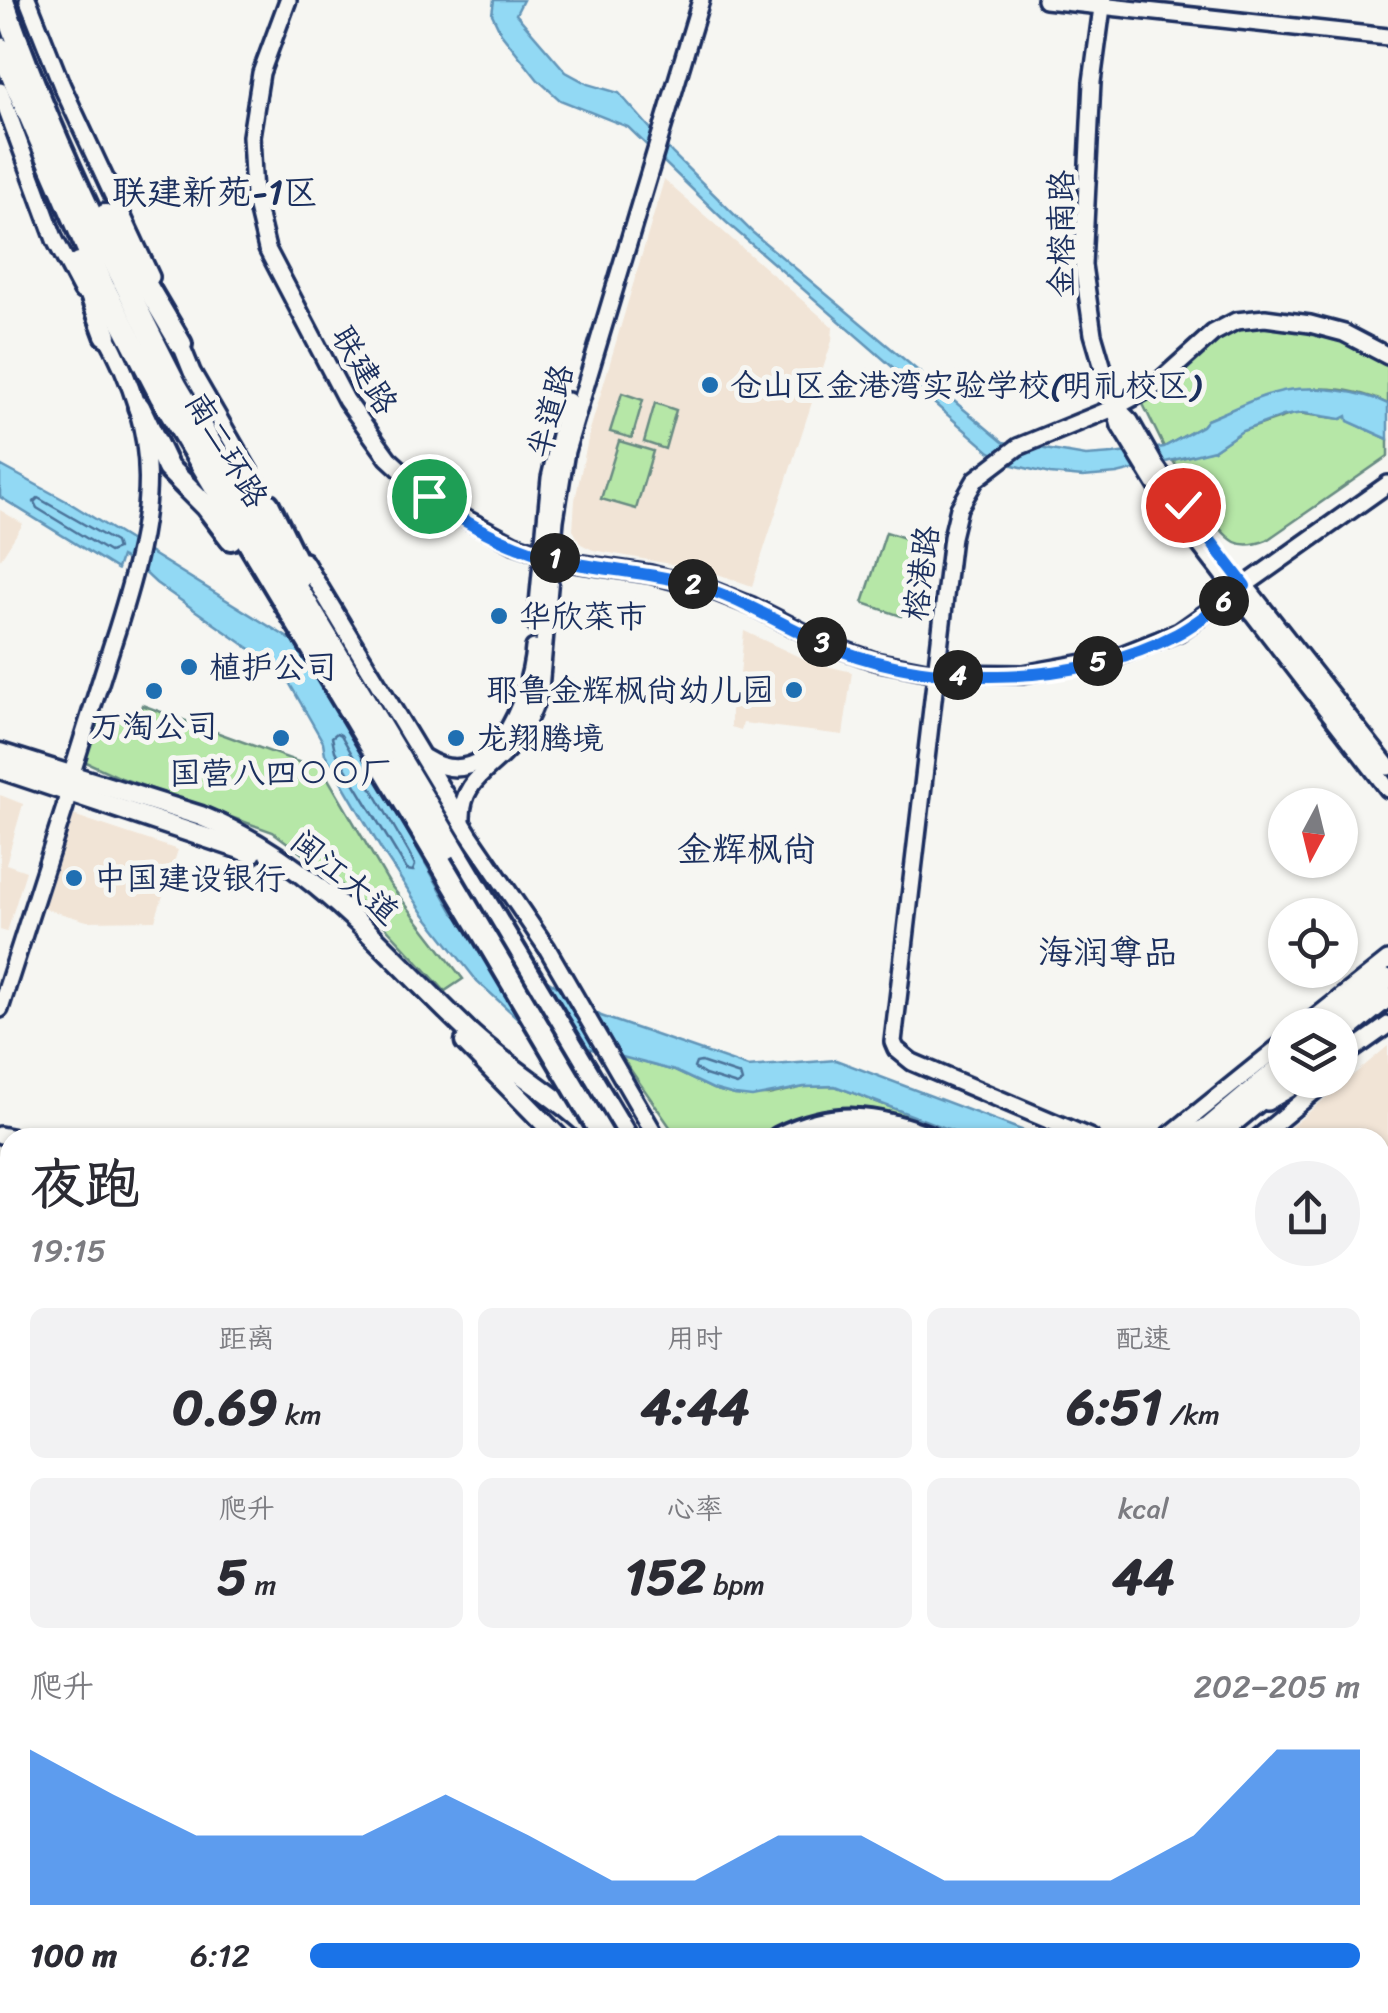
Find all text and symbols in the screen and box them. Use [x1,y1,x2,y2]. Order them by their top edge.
district label: 联建新苑-1区 [112,161,318,223]
street label: 金榕南路 [1033,170,1090,298]
street label: 联建路 [315,314,414,426]
street label: 半道路 [511,357,590,465]
place label: 仓山区金港湾实验学校(明礼校区) [730,357,1202,414]
marker: 仓山区金港湾实验学校(明礼校区) [699,374,721,396]
street label: 南二环路 [169,381,284,520]
pin [387,454,472,539]
pin [1141,463,1226,548]
icon: arrive [402,469,457,524]
icon: check [1156,478,1211,533]
street label: 榕港路 [887,522,956,625]
pin: 1 [530,533,580,583]
text: 1 [549,533,561,582]
pin: 2 [668,559,718,609]
text: 2 [685,559,701,608]
pin: 6 [1199,576,1249,626]
text: 6 [1216,576,1232,625]
place label: 华欣菜市 [519,588,647,645]
marker: 华欣菜市 [488,605,510,627]
pin: 3 [797,617,847,667]
text: 3 [814,617,830,666]
pin: 5 [1073,636,1123,686]
text: 5 [1089,636,1107,685]
place label: 植护公司 [209,639,337,696]
pin: 4 [933,650,983,700]
text: 4 [949,650,967,699]
marker: 植护公司 [178,656,200,678]
place label: 耶鲁金辉枫尚幼儿园 [486,662,774,719]
marker: 耶鲁金辉枫尚幼儿园 [783,679,805,701]
marker: 万淘公司 [143,680,165,702]
place label: 万淘公司 [90,698,218,755]
place label: 龙翔腾境 [476,710,604,767]
marker: 国营八四〇〇厂 [270,727,292,749]
marker: 龙翔腾境 [445,727,467,749]
place label: 国营八四〇〇厂 [169,745,393,802]
north arrow [1268,788,1358,878]
map controls [1268,788,1358,1098]
street label: 闽江大道 [277,815,412,940]
district label: 金辉枫尚 [677,818,817,880]
place label: 中国建设银行 [94,850,286,907]
marker: 中国建设银行 [63,867,85,889]
button: locate [1268,898,1358,988]
district label: 海润尊品 [1038,921,1178,983]
button: layers [1268,1008,1358,1098]
text: 夜跑 [30,1136,140,1233]
button: share [1255,1161,1360,1266]
text: 19:15 [30,1222,106,1279]
text: 距离 [219,1314,275,1363]
text: 用时 [667,1314,723,1363]
text: 配速 [1115,1314,1171,1363]
text: 0.69 [172,1363,278,1452]
text: 4:44 [641,1363,749,1452]
text: 6:51 [1067,1363,1162,1452]
text: km [278,1390,321,1439]
text: /km [1162,1390,1220,1439]
text: 爬升 [219,1484,275,1533]
text: 心率 [667,1484,723,1533]
text: kcal [1118,1484,1169,1533]
text: 5 [217,1533,248,1622]
text: 152 [625,1533,706,1622]
text: 44 [1112,1533,1175,1622]
text: m [248,1560,276,1609]
text: bpm [706,1560,765,1609]
text: 爬升 [30,1658,94,1715]
text: 202–205 m [1194,1658,1360,1715]
text: 100 m [30,1927,117,1984]
text: 6:12 [190,1927,250,1984]

